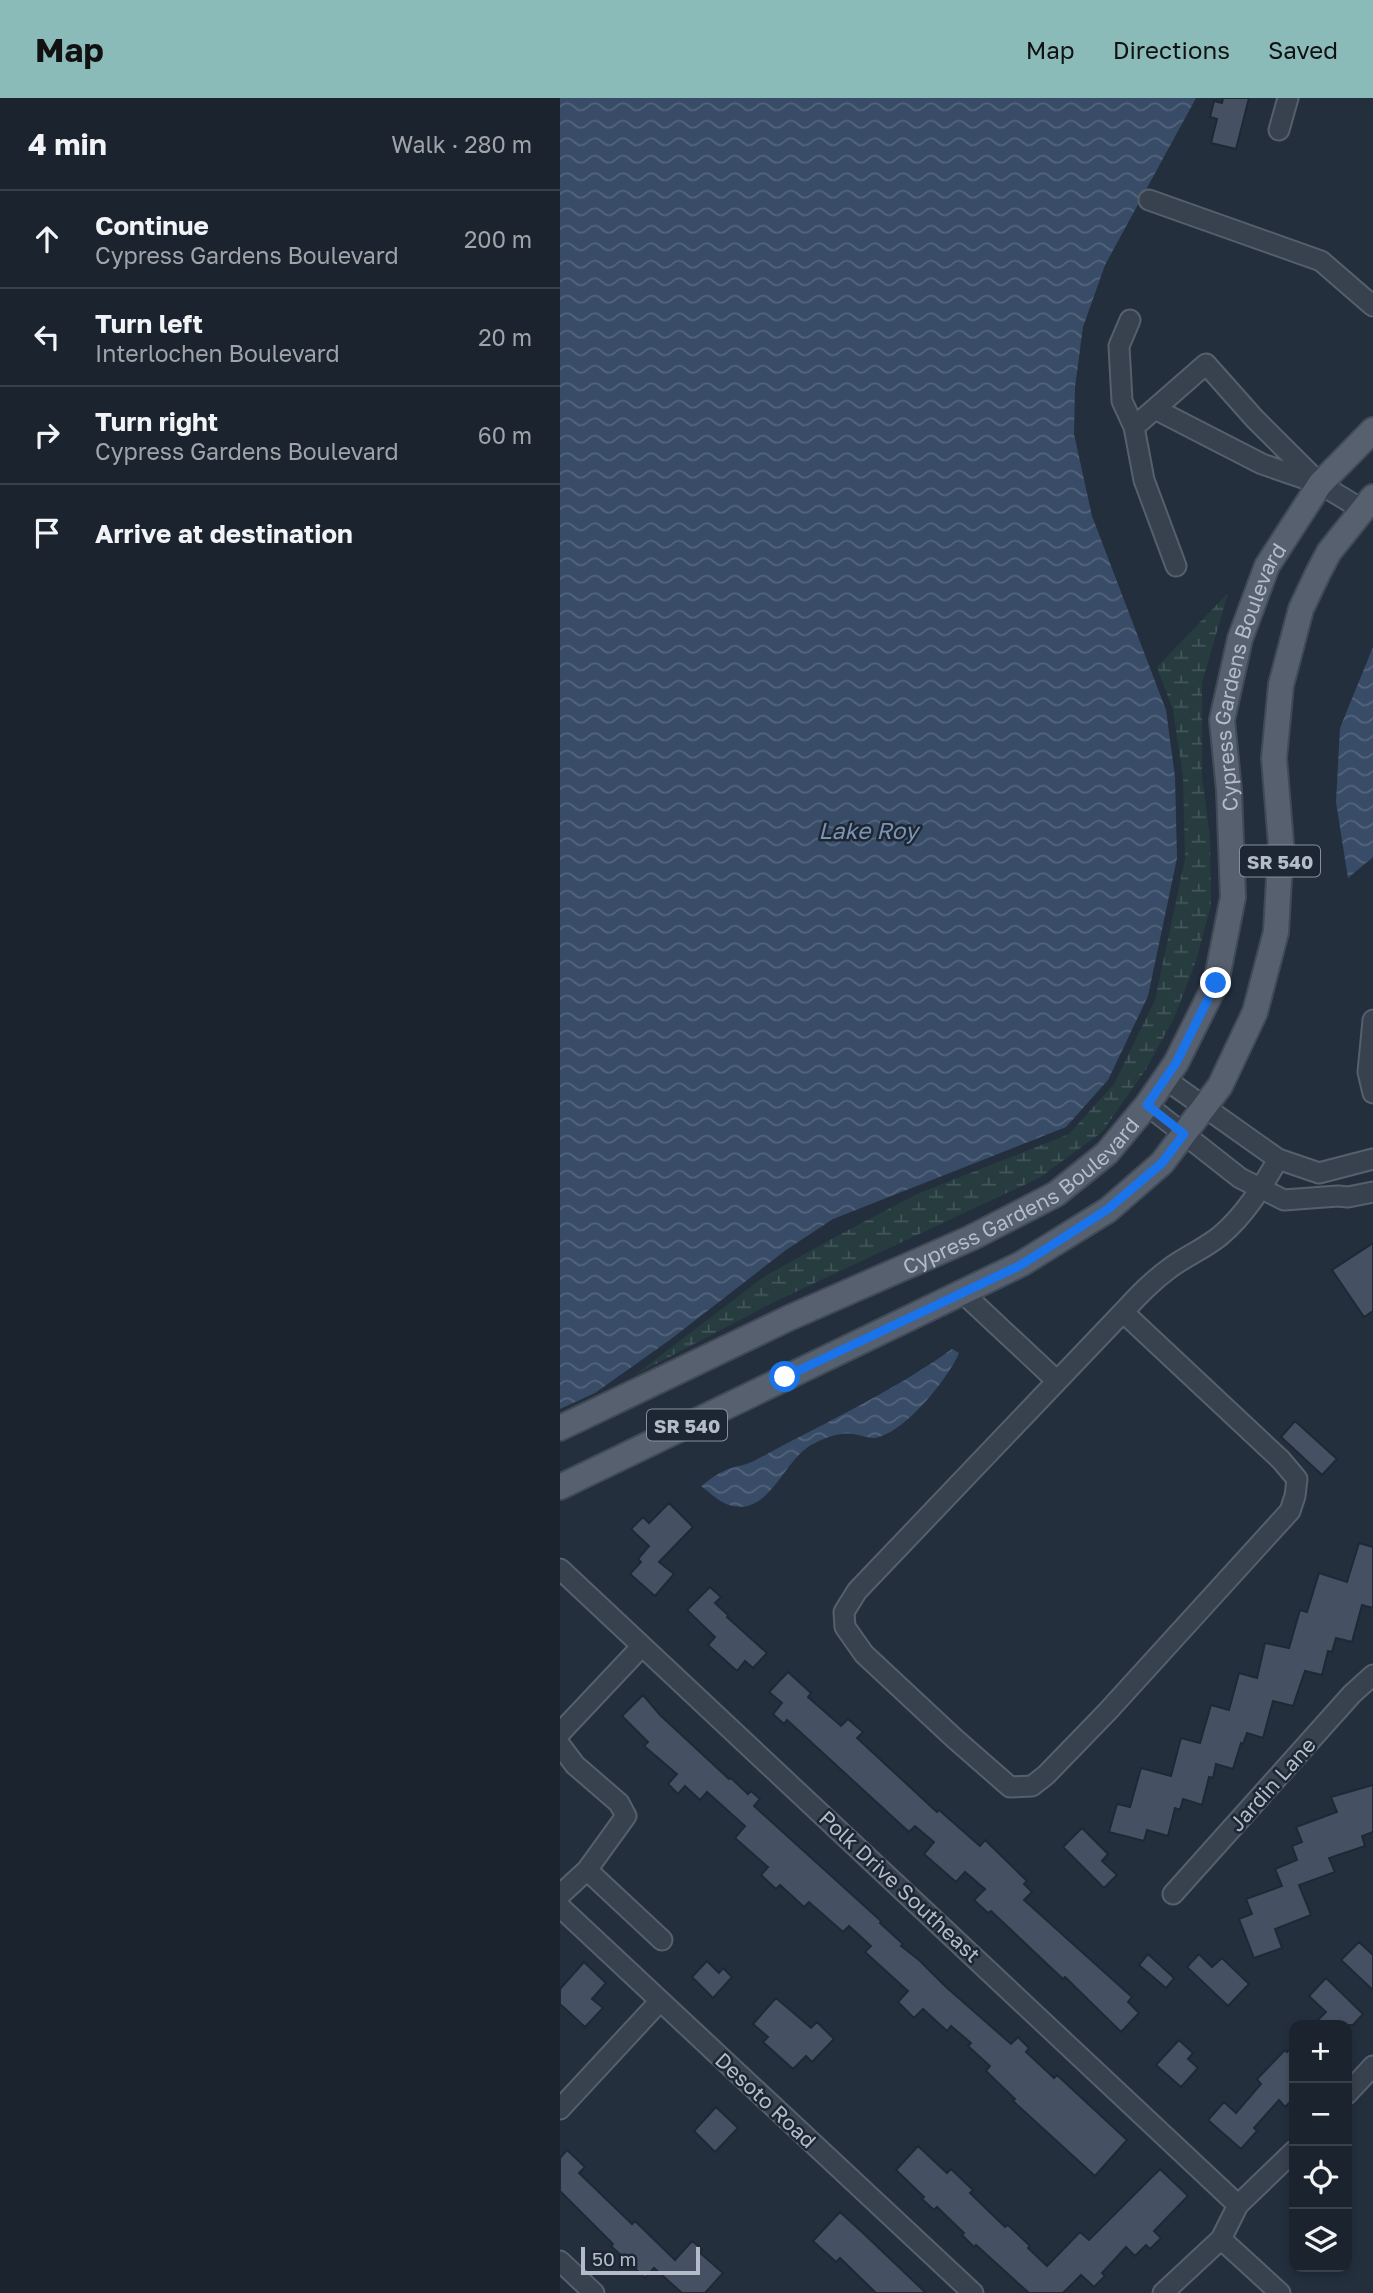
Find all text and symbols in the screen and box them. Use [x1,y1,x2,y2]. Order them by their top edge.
text: Map [35,30,104,69]
text: Map [1026,35,1075,64]
text: Directions [1113,35,1230,64]
text: Saved [1268,35,1338,64]
text: 4 min [28,126,107,162]
text: Walk · 280 m [391,130,532,158]
text: Continue [95,210,209,241]
icon: ahead [28,220,66,258]
text: 200 m [464,225,532,253]
text: Cypress Gardens Boulevard [95,241,399,269]
text: Turn left [95,308,203,339]
icon: left [28,318,66,356]
text: 20 m [478,323,532,351]
text: Interlochen Boulevard [95,339,340,367]
text: Turn right [95,406,218,437]
icon: right [28,416,66,454]
text: 60 m [478,421,532,449]
text: Cypress Gardens Boulevard [95,437,399,465]
icon: arrive [28,514,66,552]
text: Arrive at destination [95,518,353,549]
street label: Cypress Gardens Boulevard [1208,538,1291,812]
water label: Lake Roy [818,816,921,844]
road number: SR 540 [1240,846,1320,876]
route end [1200,967,1231,998]
street label: Cypress Gardens Boulevard [898,1112,1144,1279]
route start [769,1361,800,1392]
road number: SR 540 [647,1410,727,1441]
street label: Jardin Lane [1223,1732,1321,1836]
street label: Polk Drive Southeast [814,1805,986,1967]
map controls [1289,2020,1352,2272]
button: + [1289,2020,1352,2083]
street label: Desoto Road [710,2047,822,2153]
button: − [1289,2083,1352,2146]
button: locate [1289,2146,1352,2209]
button: layers [1289,2209,1352,2272]
scale bar [581,2244,700,2276]
text: 50 m [592,2247,636,2270]

